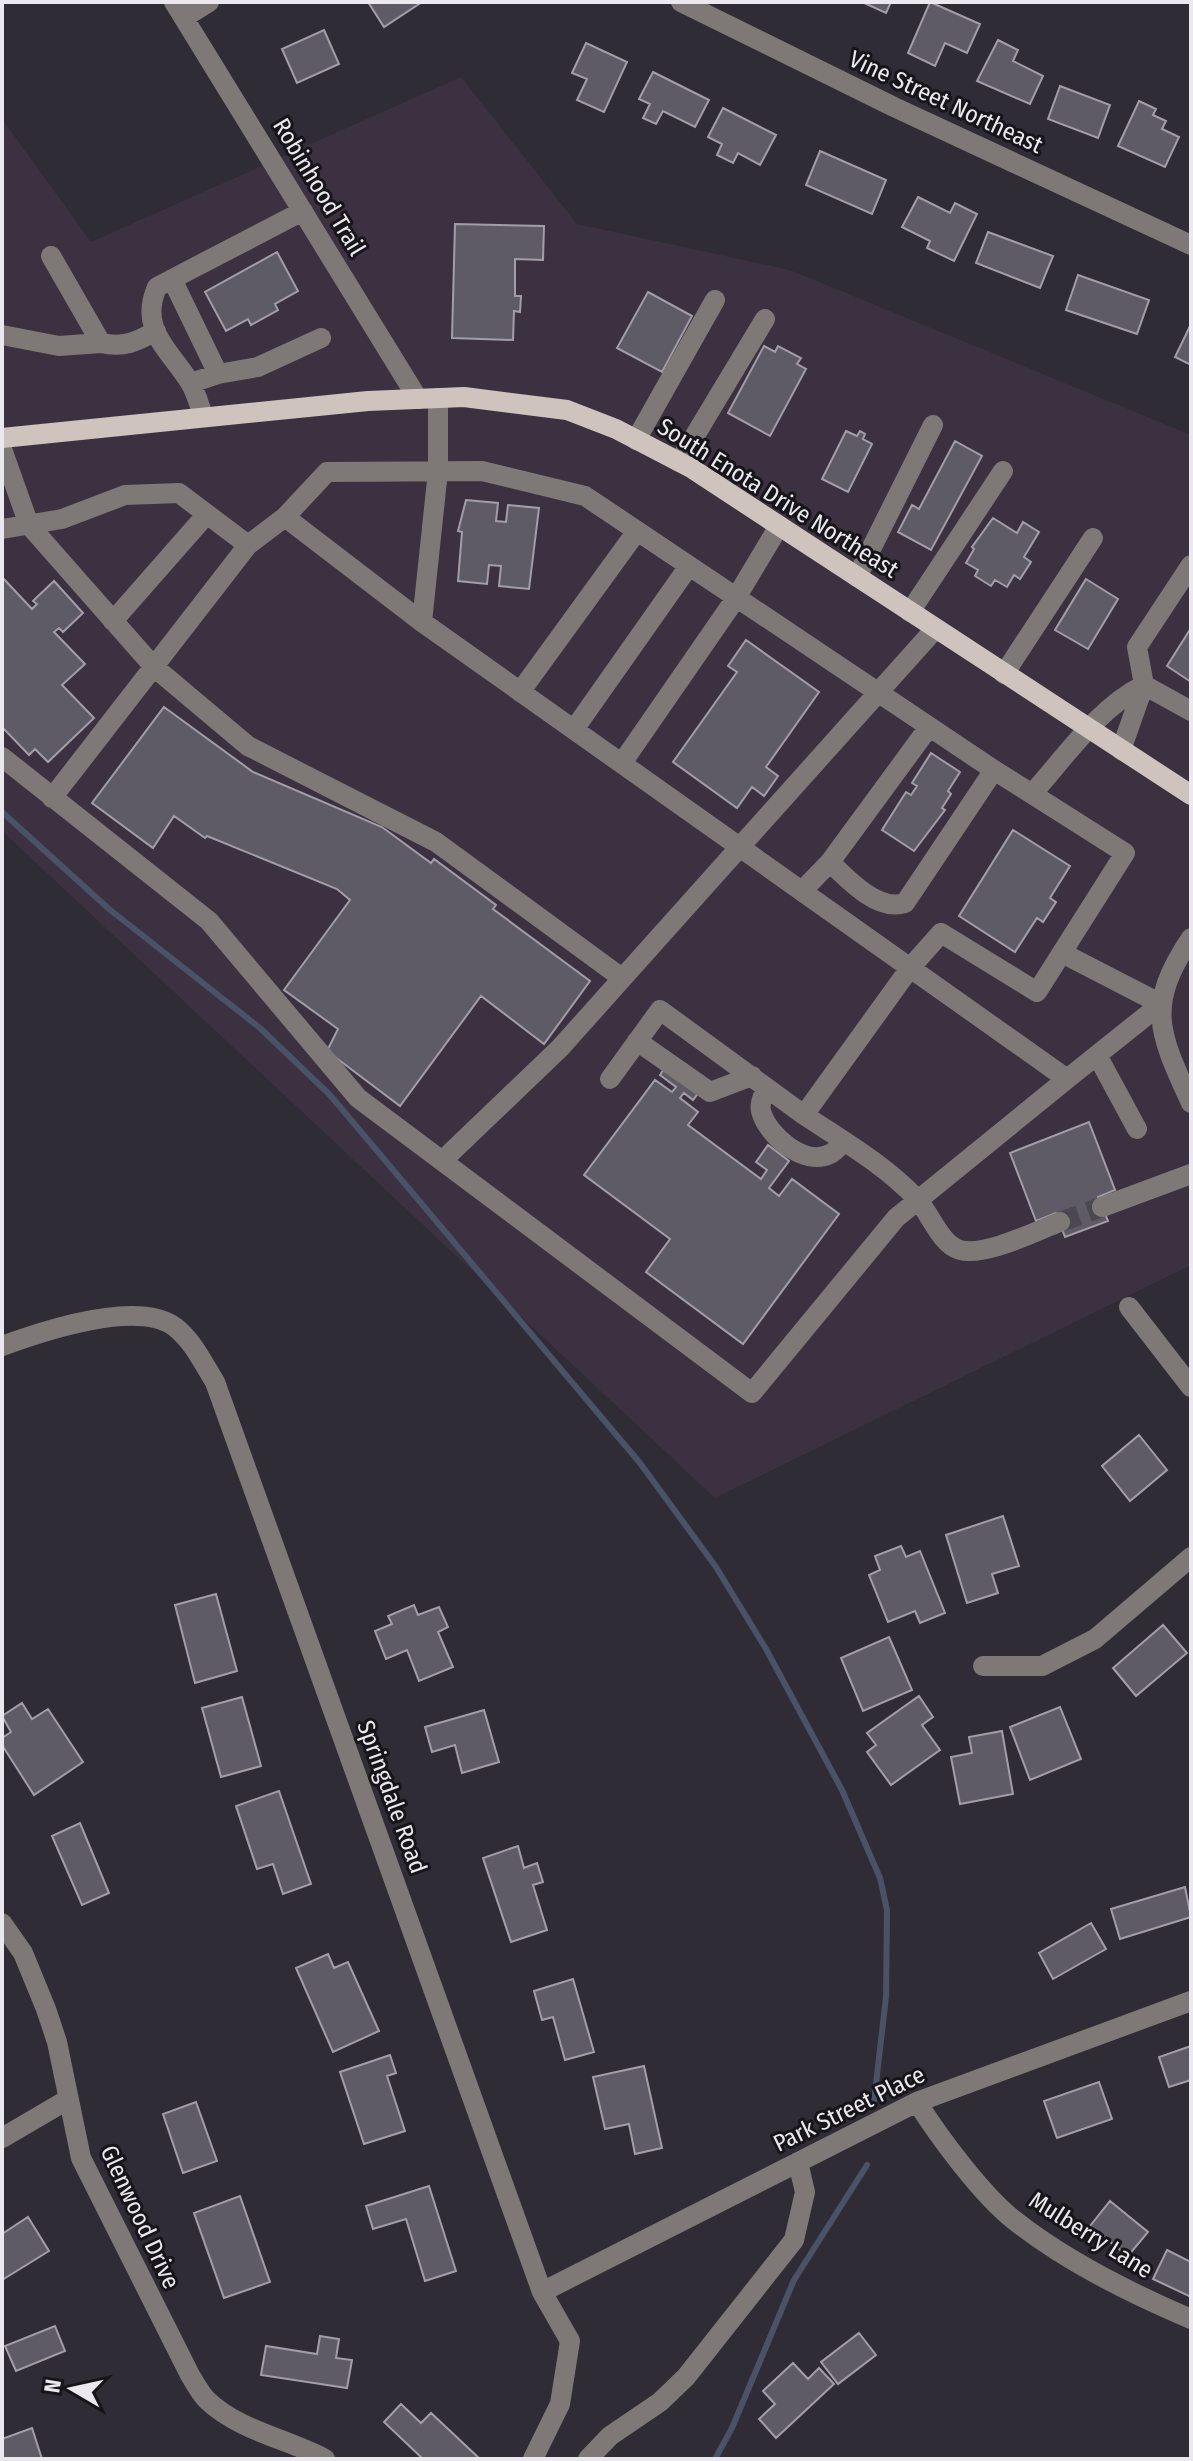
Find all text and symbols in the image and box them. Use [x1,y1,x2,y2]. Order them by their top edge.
street label: Vine Street Northeast [845,45,1047,159]
street label: Robinhood Trail [267,113,371,261]
street label: South Enota Drive Northeast [653,412,904,584]
street label: Springdale Road [351,1717,433,1877]
street label: Park Street Place [769,2060,929,2158]
street label: Glenwood Drive [95,2141,185,2293]
street label: Mulberry Lane [1024,2186,1158,2284]
north arrow [32,2349,112,2429]
text: N [38,2377,67,2395]

